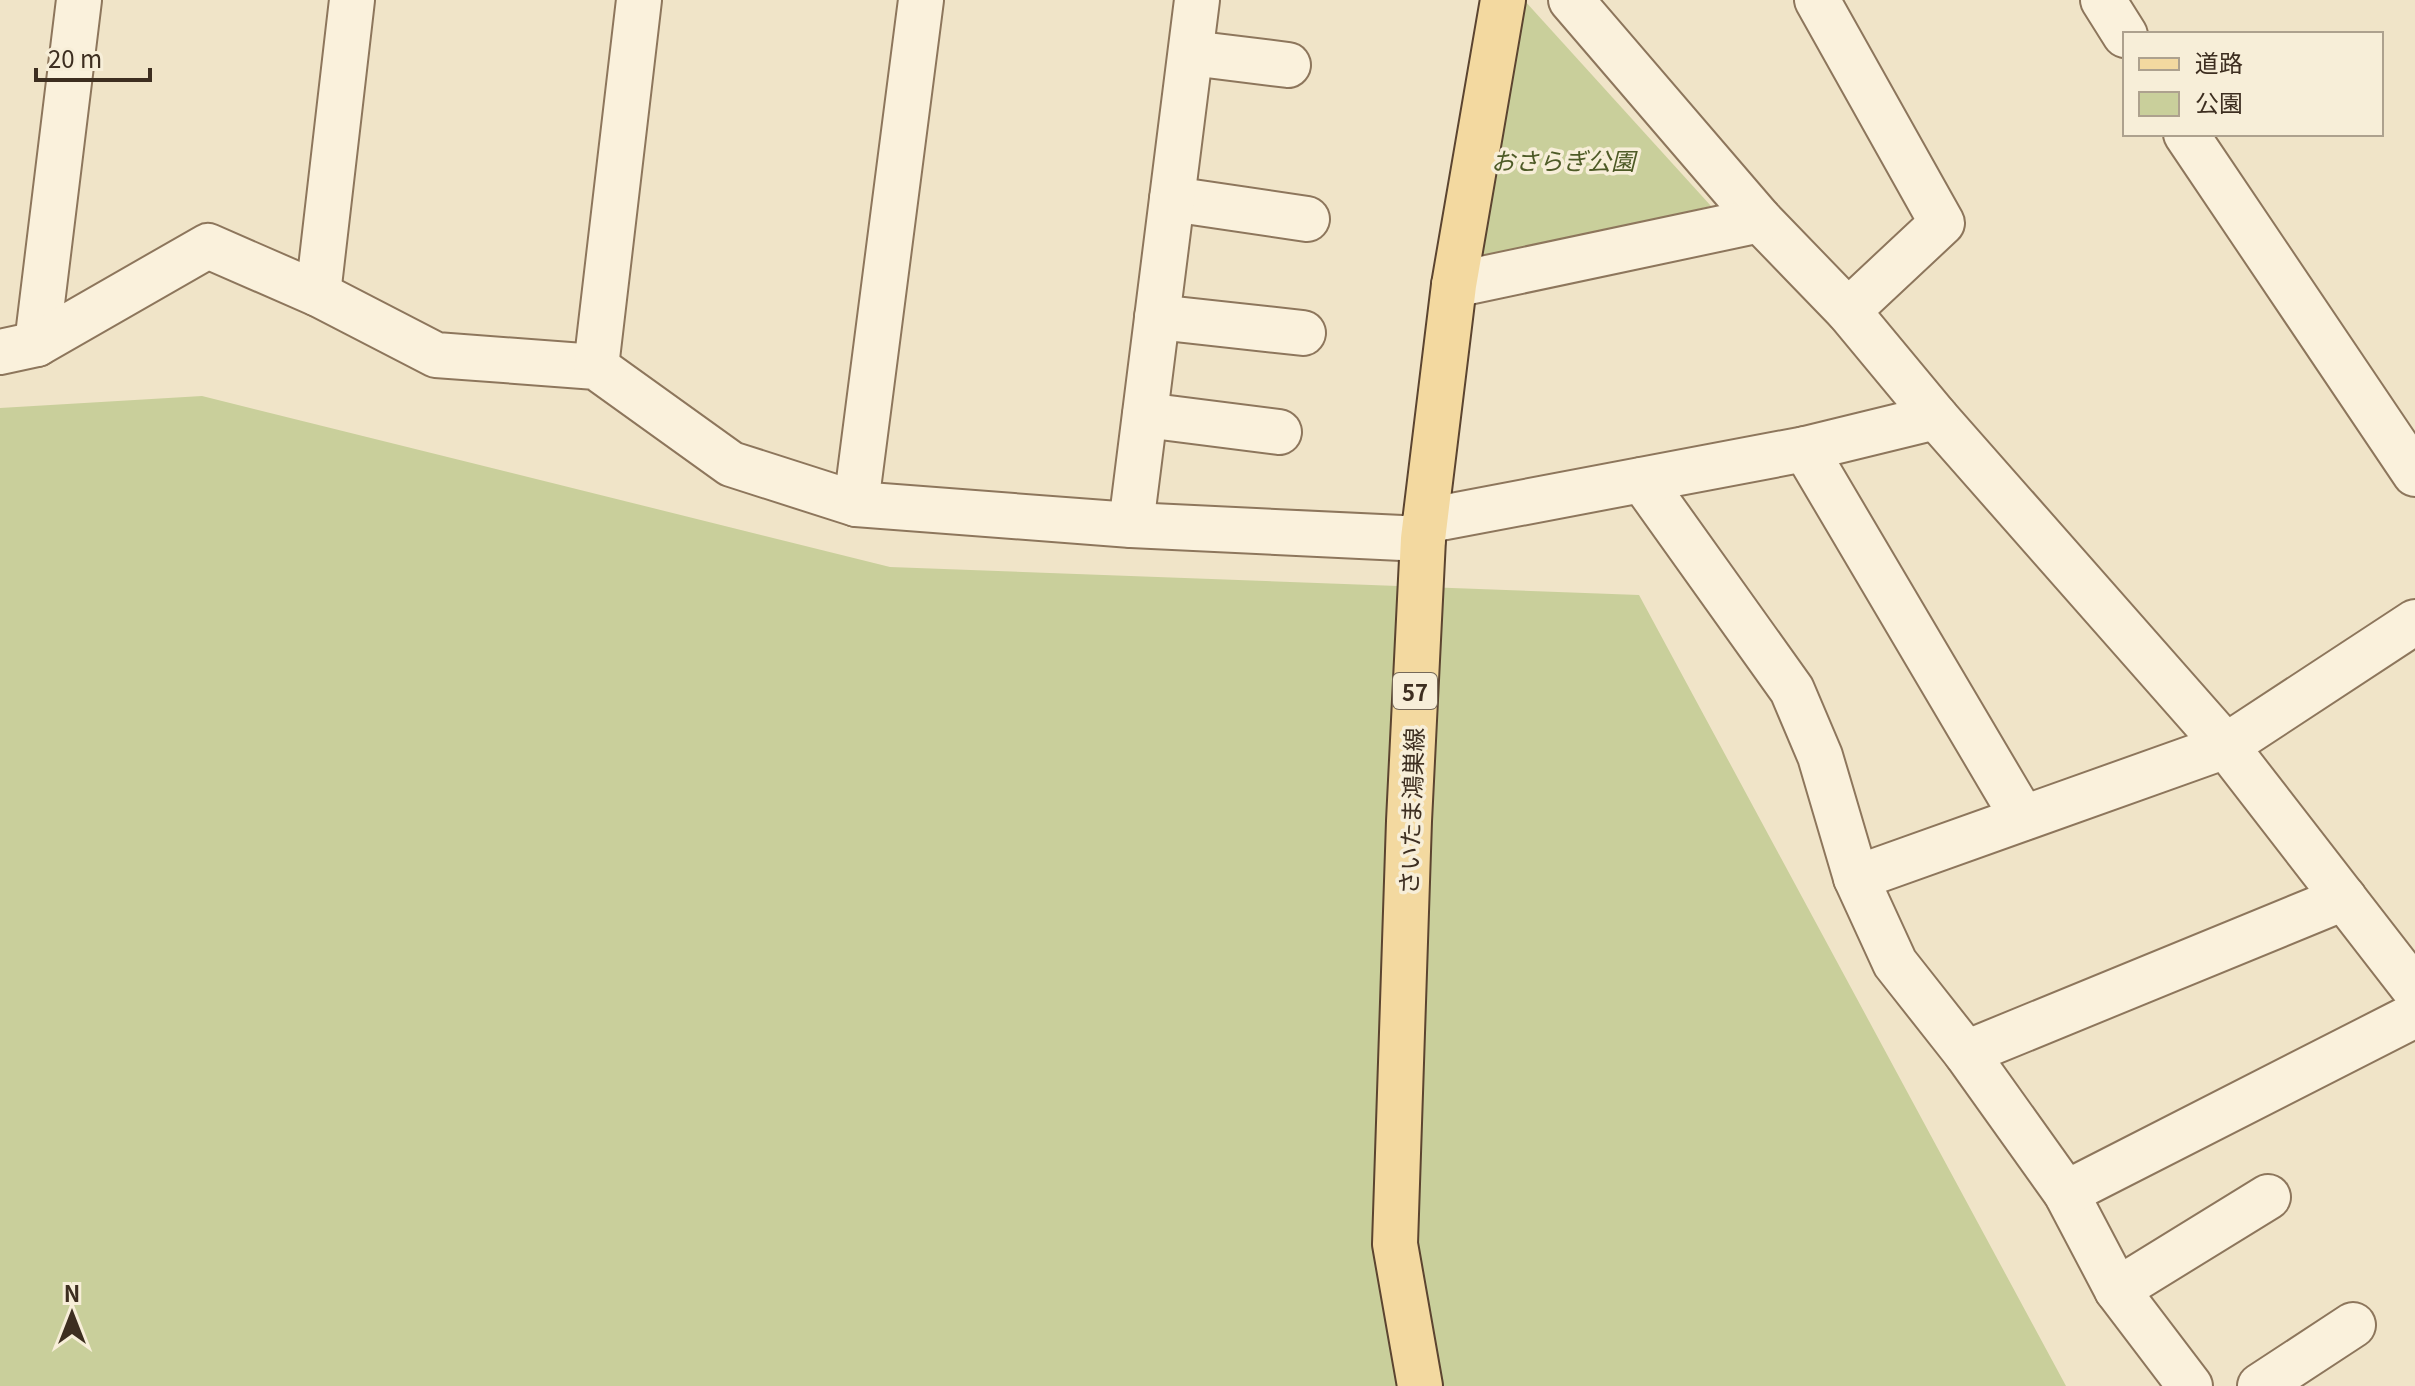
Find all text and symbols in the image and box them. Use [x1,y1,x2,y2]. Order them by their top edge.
scale bar [36,32,150,82]
legend [2123,32,2383,136]
text: 20 m [48,40,102,75]
text: 道路 [2195,44,2243,79]
text: 公園 [2195,84,2243,119]
park label: おさらぎ公園 [1491,142,1638,177]
road number: 57 [1393,673,1437,709]
street label: さいたま鴻巣線 [1390,727,1430,895]
north arrow [32,1274,112,1354]
text: N [64,1276,80,1308]

